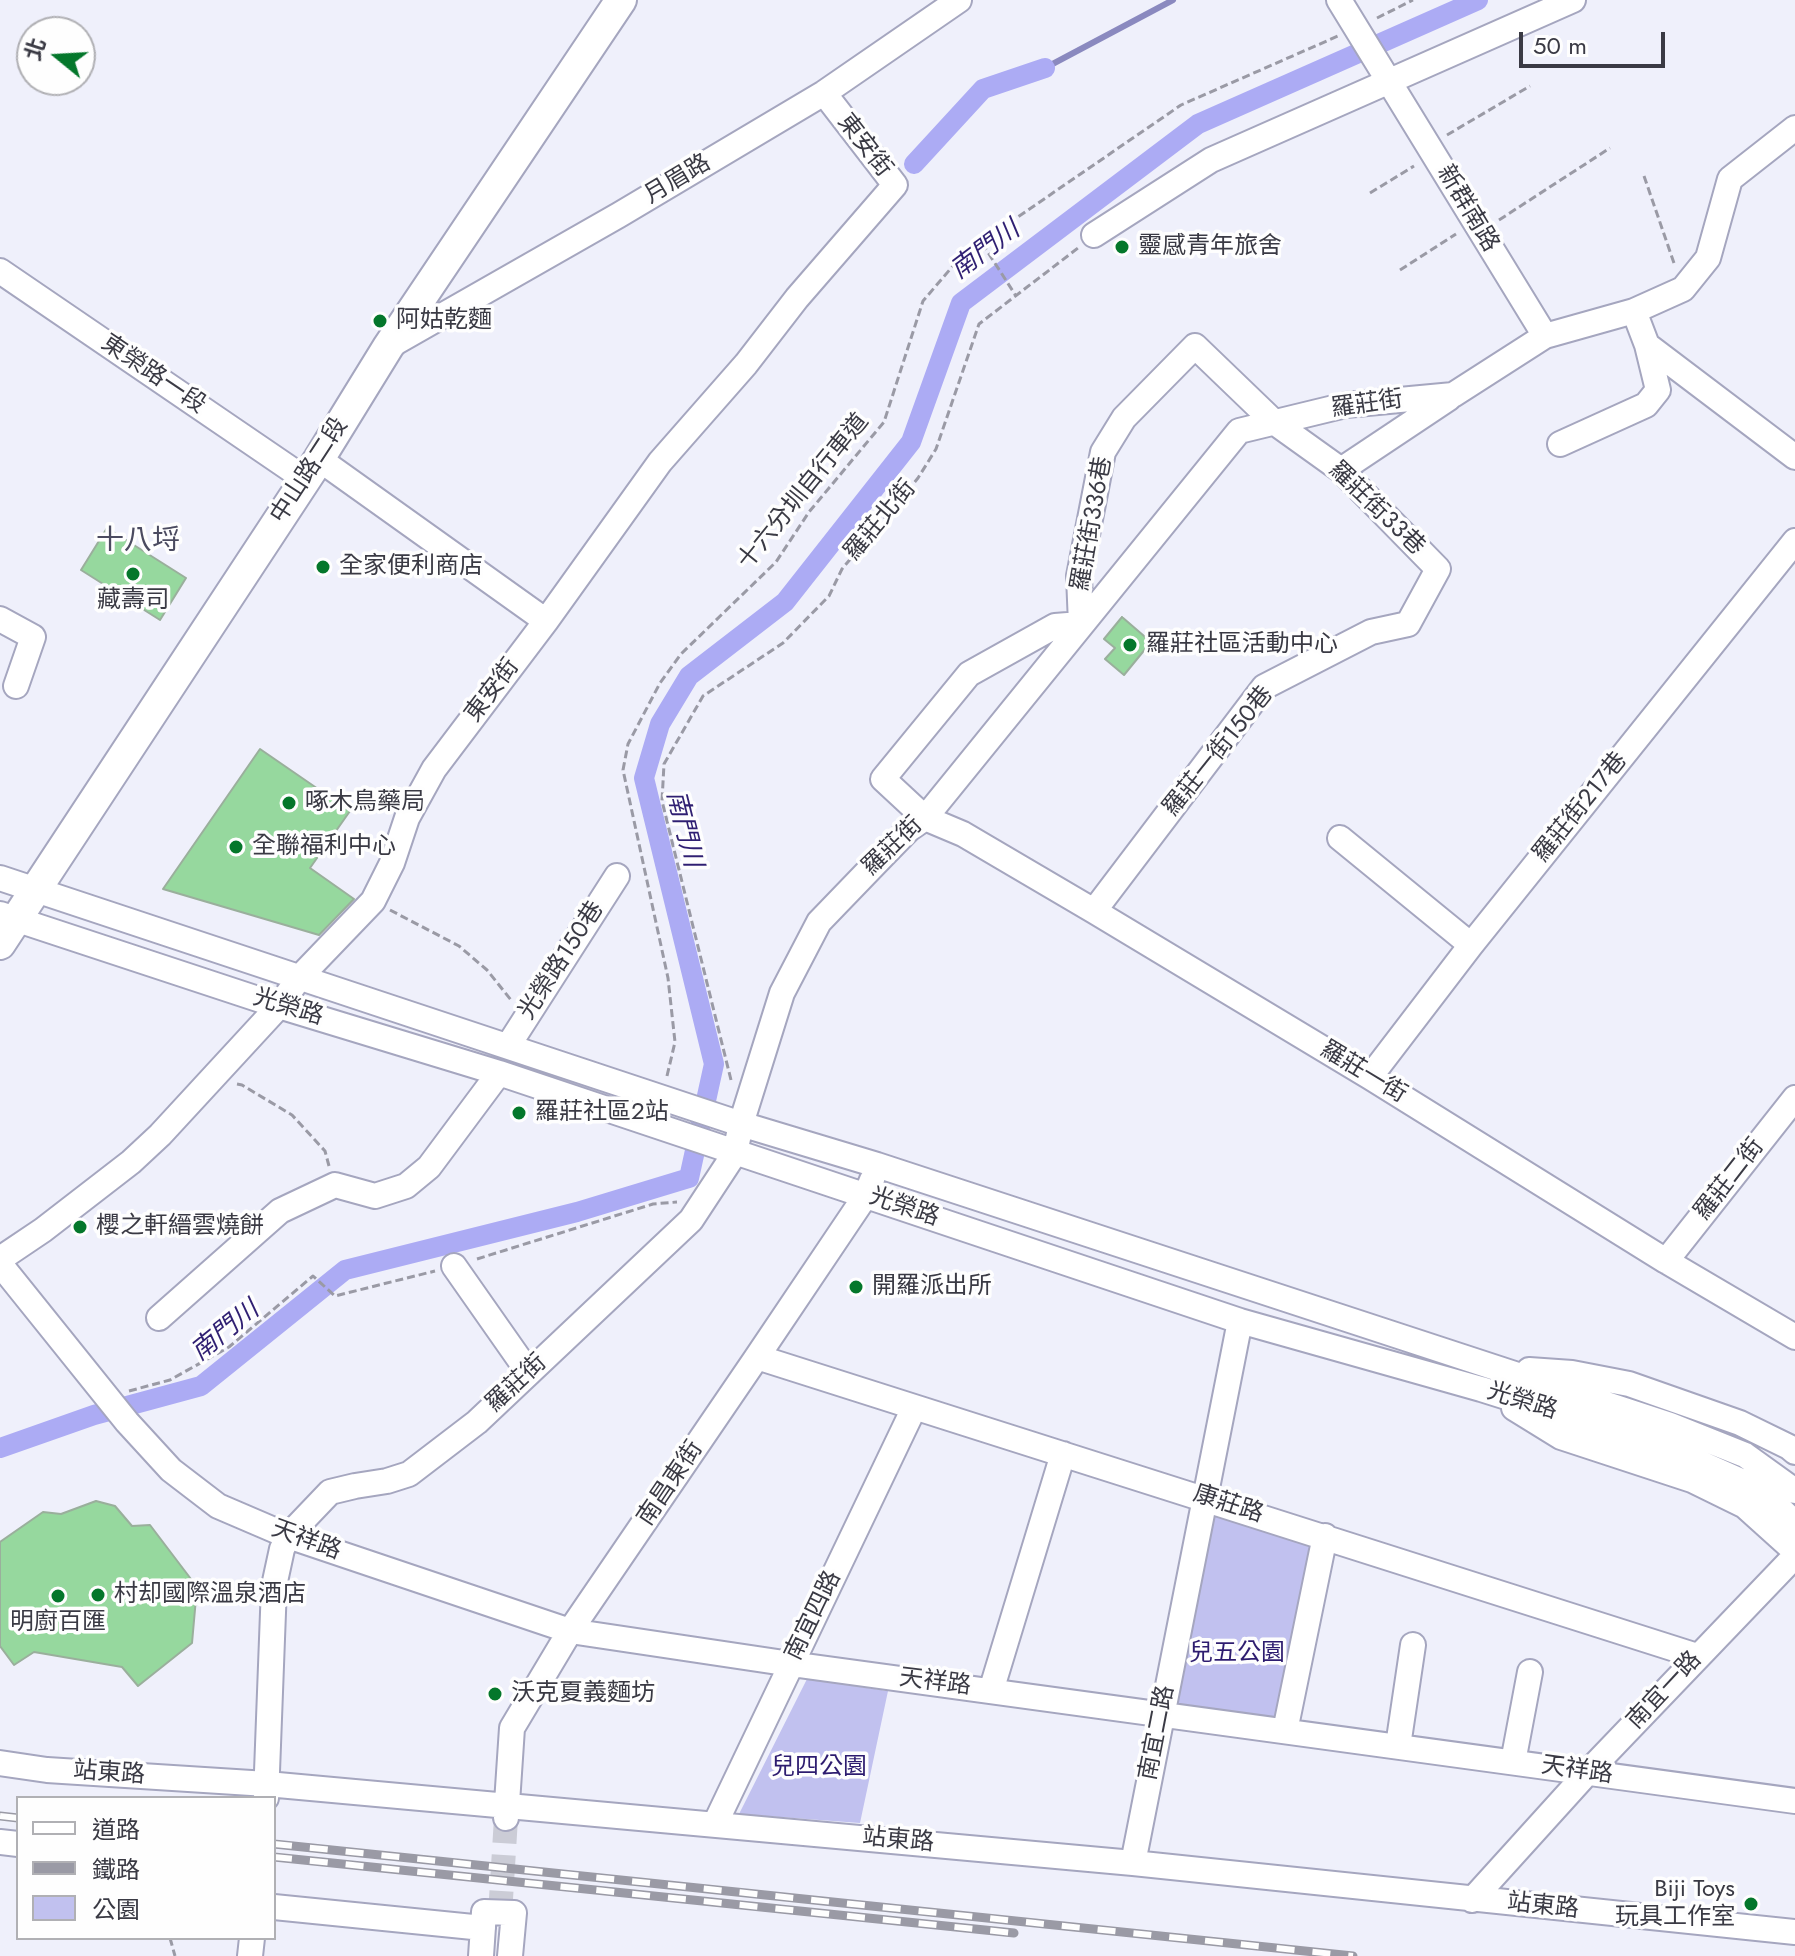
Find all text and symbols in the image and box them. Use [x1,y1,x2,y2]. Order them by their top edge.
north arrow [16,16,96,96]
scale bar [1523,16,1669,66]
text: 50 m [1533,28,1587,63]
text: 北 [16,34,54,65]
street label: 東安街 [830,109,898,183]
street label: 月眉路 [640,149,716,211]
street label: 新群南路 [1430,160,1504,258]
water label: 南門川 [945,215,1027,287]
place label: 靈感青年旅舍 [1138,233,1282,261]
marker: 靈感青年旅舍 [1113,238,1131,256]
place label: 阿姑乾麵 [396,307,492,335]
marker: 阿姑乾麵 [371,312,389,330]
street label: 東榮路一段 [95,330,211,420]
street label: 羅莊街 [1329,386,1405,424]
street label: 十六分圳自行車道 [732,408,876,576]
street label: 中山路二段 [265,413,355,529]
street label: 羅莊街336巷 [1067,455,1119,593]
street label: 羅莊街33巷 [1322,456,1430,562]
street label: 羅莊北街 [839,475,923,567]
district label: 十八埒 [96,525,180,559]
place label: 全家便利商店 [339,553,483,581]
marker: 全家便利商店 [314,558,332,576]
marker: 藏壽司 [124,565,142,583]
place label: 藏壽司 [97,587,169,615]
place label: 羅莊社區活動中心 [1146,631,1338,659]
marker: 羅莊社區活動中心 [1121,636,1139,654]
street label: 東安街 [460,654,526,728]
street label: 羅莊一街150巷 [1158,681,1280,823]
street label: 羅莊街217巷 [1528,747,1634,869]
water label: 南門川 [658,787,708,871]
place label: 啄木鳥藥局 [305,789,425,817]
marker: 啄木鳥藥局 [280,794,298,812]
street label: 羅莊街 [857,812,929,882]
place label: 全聯福利中心 [252,833,396,861]
marker: 全聯福利中心 [227,838,245,856]
street label: 光榮路150巷 [513,897,611,1025]
street label: 光榮路 [249,984,327,1032]
street label: 羅莊一街 [1314,1036,1412,1110]
place label: 羅莊社區2站 [535,1099,669,1127]
marker: 羅莊社區2站 [510,1104,528,1122]
street label: 羅莊二街 [1689,1133,1771,1227]
street label: 光榮路 [865,1183,943,1233]
place label: 櫻之軒縉雲燒餅 [96,1213,264,1241]
marker: 櫻之軒縉雲燒餅 [71,1218,89,1236]
place label: 開羅派出所 [872,1273,992,1301]
marker: 開羅派出所 [847,1278,865,1296]
water label: 南門川 [186,1295,266,1369]
street label: 羅莊街 [481,1349,553,1419]
street label: 光榮路 [1483,1378,1561,1426]
street label: 南昌東街 [632,1436,710,1532]
street label: 康莊路 [1189,1480,1267,1530]
street label: 天祥路 [267,1515,345,1567]
street label: 南宜四路 [780,1567,848,1665]
place label: 村却國際溫泉酒店 [114,1581,306,1609]
marker: 村却國際溫泉酒店 [89,1586,107,1604]
marker: 明廚百匯 [49,1587,67,1605]
place label: 明廚百匯 [10,1609,106,1637]
park label: 兒五公園 [1189,1640,1285,1668]
street label: 南宜一路 [1622,1646,1708,1736]
street label: 天祥路 [898,1664,972,1702]
place label: 沃克夏義麵坊 [511,1680,655,1708]
street label: 南宜二路 [1135,1683,1181,1783]
marker: 沃克夏義麵坊 [486,1685,504,1703]
street label: 天祥路 [1539,1752,1615,1790]
park label: 兒四公園 [771,1754,867,1782]
street label: 站東路 [72,1757,146,1791]
legend [16,1796,276,1940]
text: 道路 [92,1812,140,1847]
street label: 站東路 [861,1824,935,1858]
text: 鐵路 [92,1852,140,1887]
place label: Biji Toys 玩具工作室 [1615,1876,1735,1932]
street label: 站東路 [1506,1889,1580,1925]
text: 公園 [92,1892,140,1927]
marker: Biji Toys 玩具工作室 [1742,1895,1760,1913]

